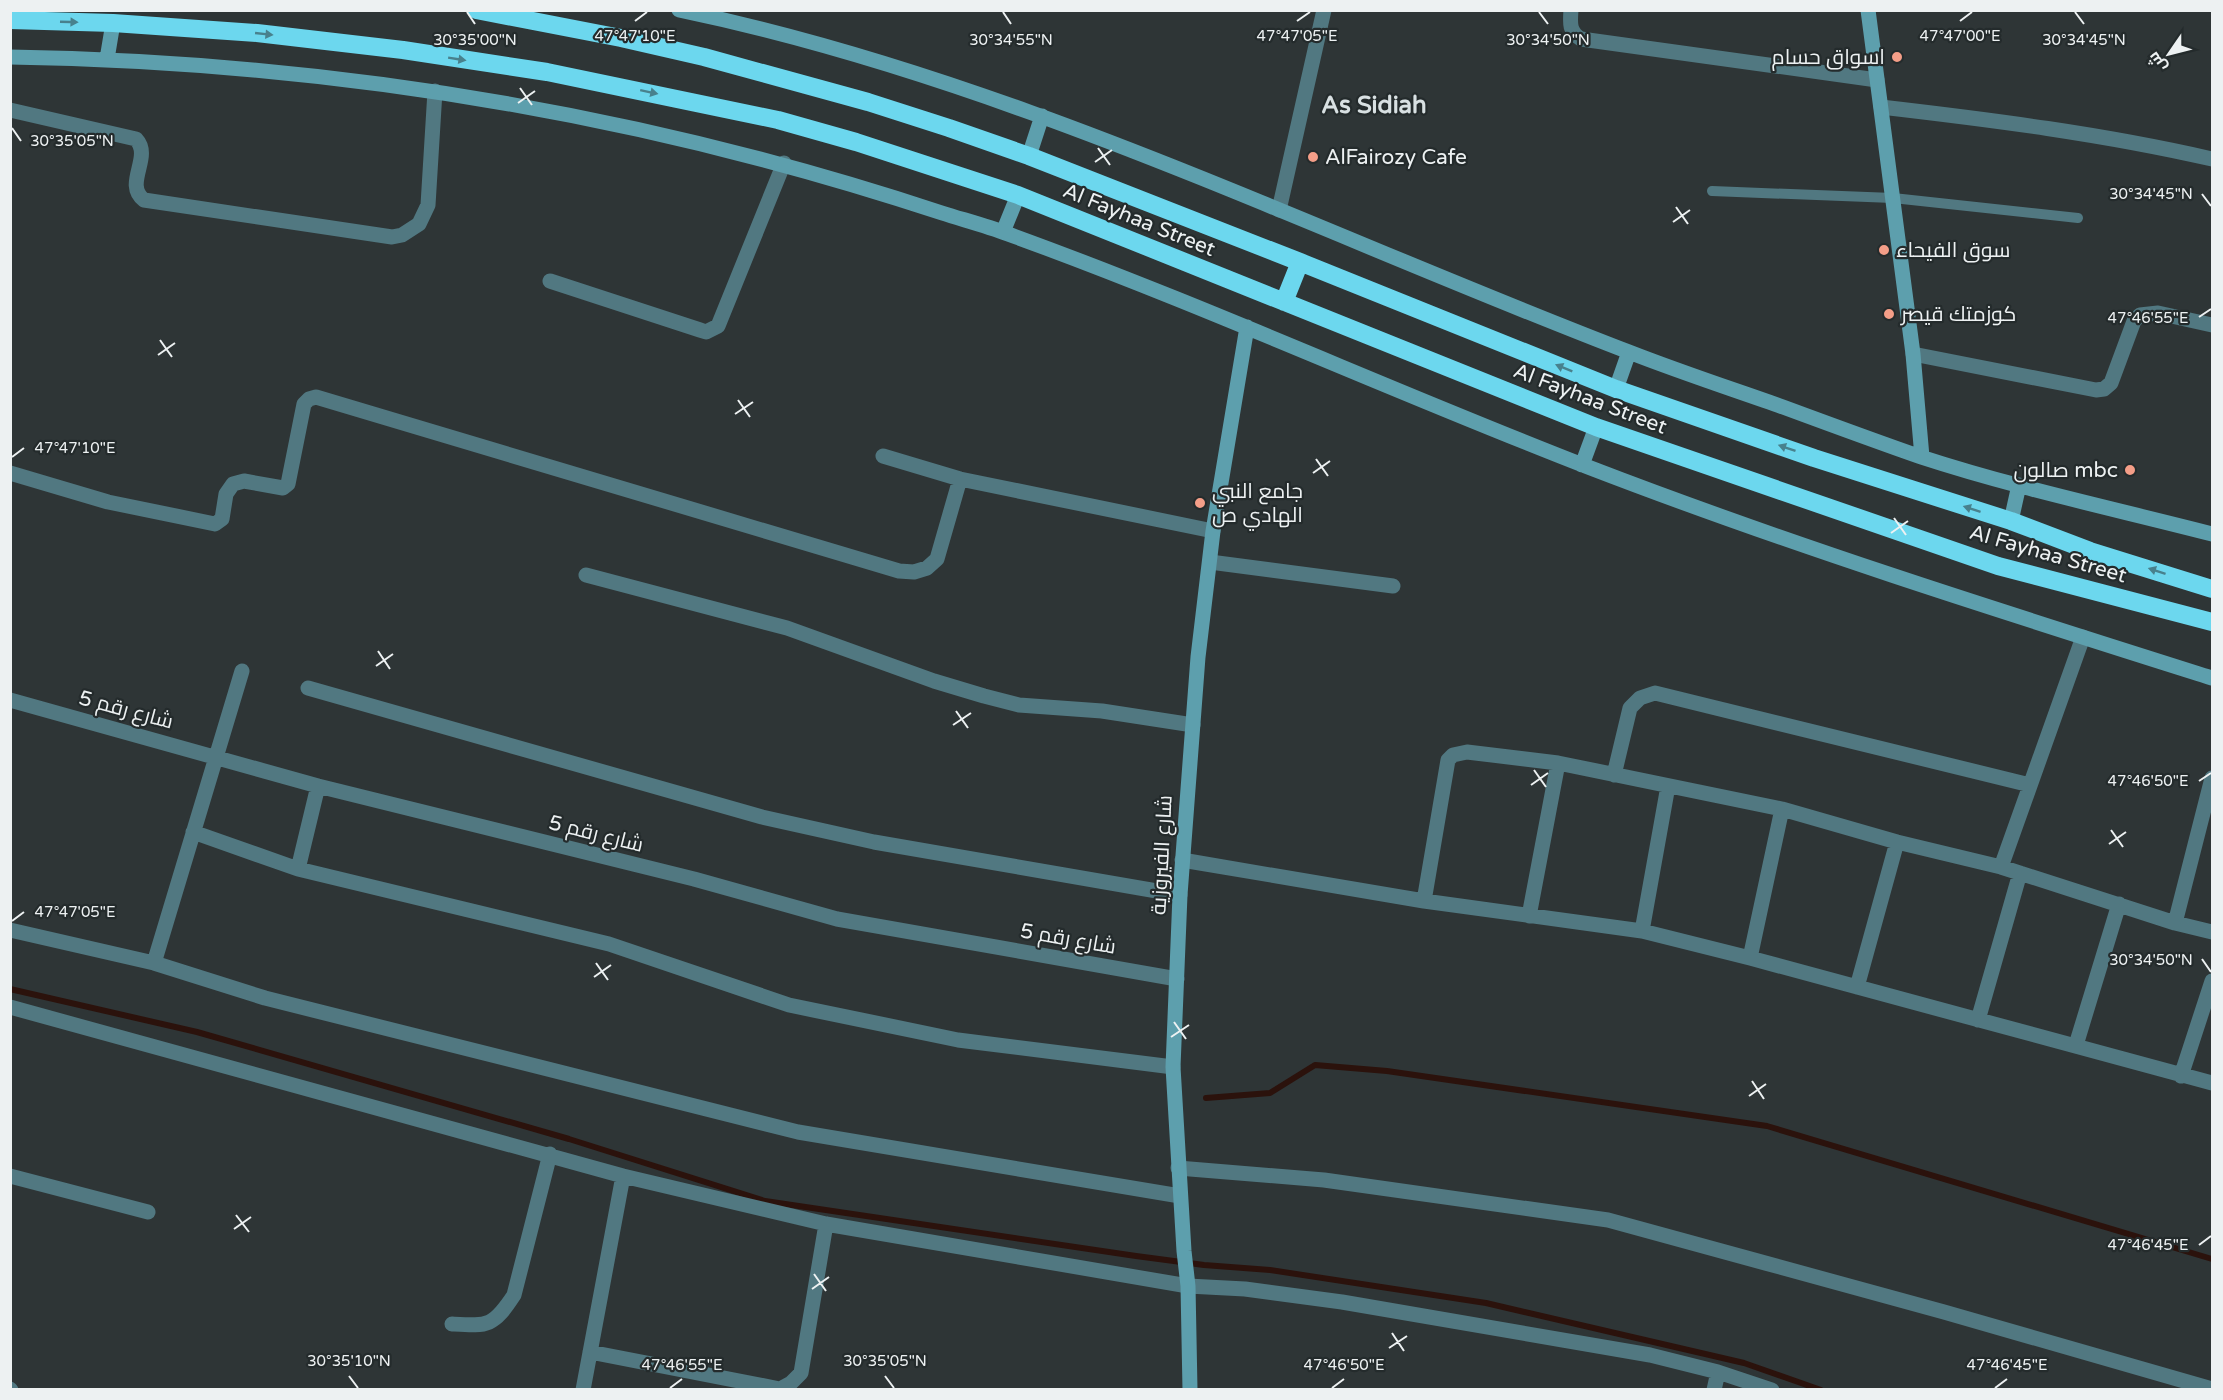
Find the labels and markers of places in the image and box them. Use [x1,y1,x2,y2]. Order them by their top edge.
place label: اسواق حسام [1772,45,1885,71]
marker: اسواق حسام [1890,50,1904,64]
place label: AlFairozy Cafe [1325,145,1467,170]
marker: AlFairozy Cafe [1306,150,1320,164]
place label: سوق الفيحاء [1896,238,2010,263]
marker: سوق الفيحاء [1877,243,1891,257]
place label: كوزمتك قيصر [1900,302,2016,327]
marker: كوزمتك قيصر [1882,307,1896,321]
place label: صالون mbc [2013,458,2118,483]
marker: صالون mbc [2123,463,2137,477]
place label: جامع النبي الهادي ص [1212,479,1303,531]
marker: جامع النبي الهادي ص [1193,496,1207,510]

